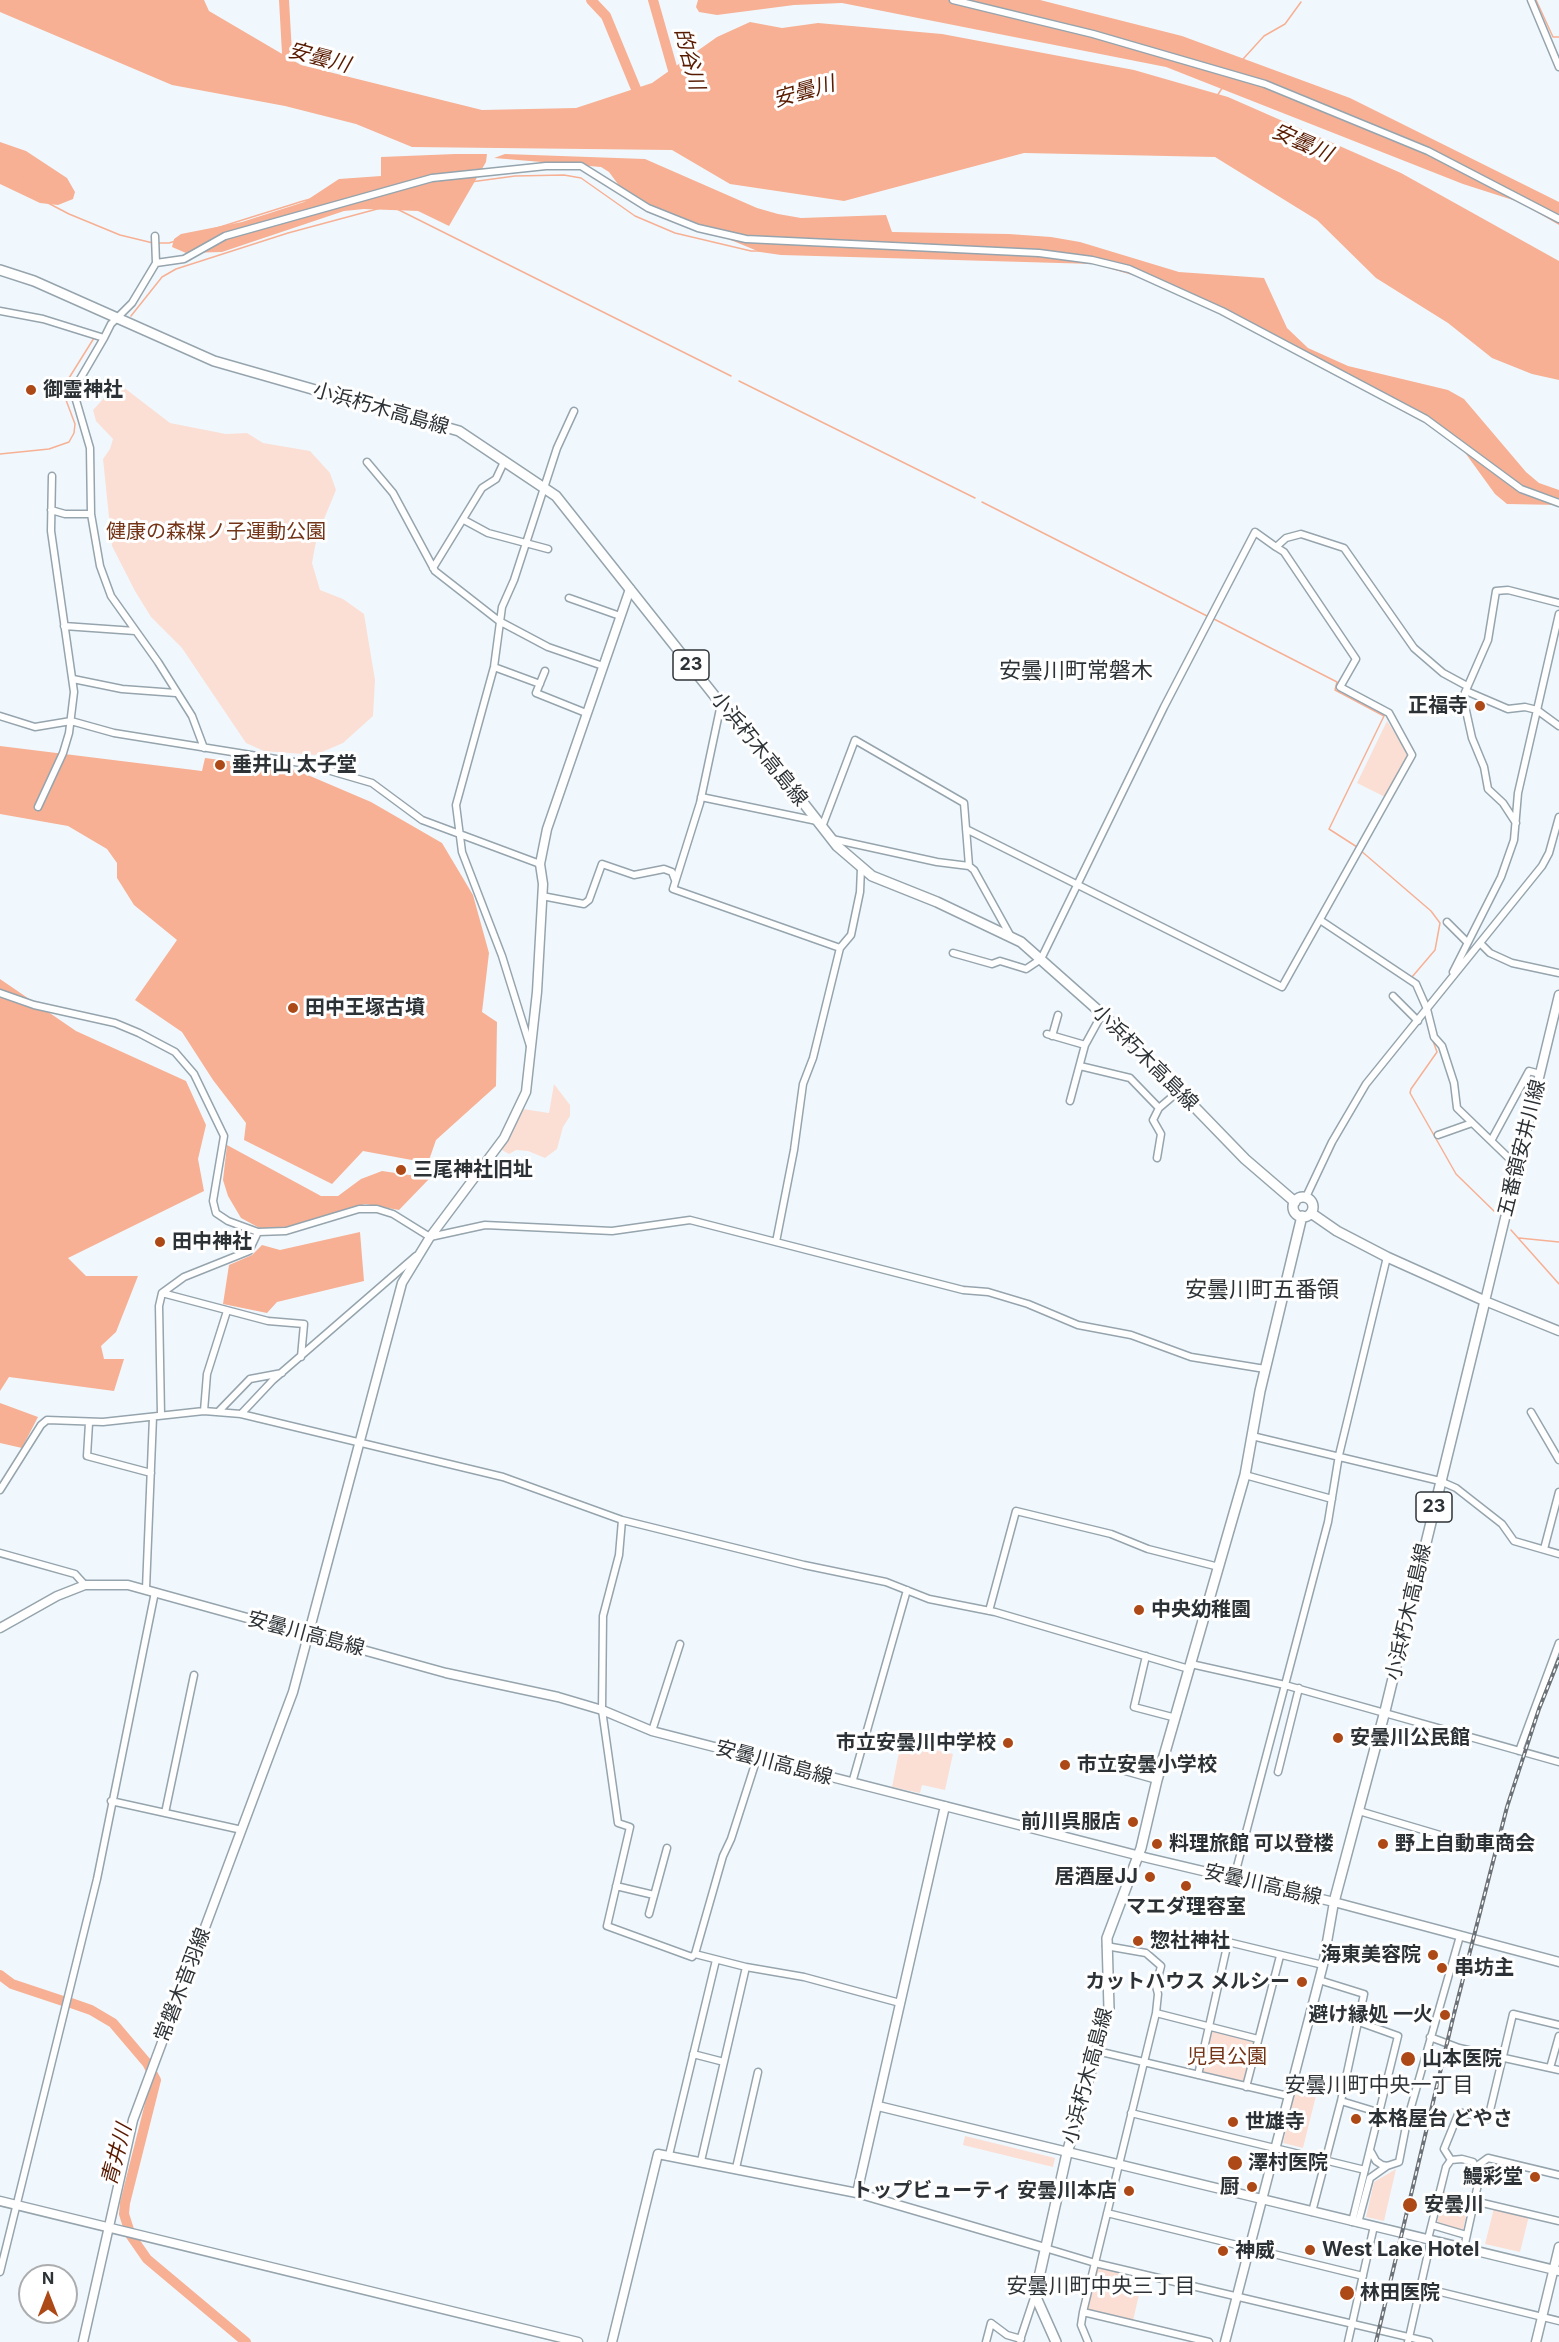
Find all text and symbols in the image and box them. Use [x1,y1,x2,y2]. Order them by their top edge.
water label: 的谷川 [669,25,709,93]
water label: 安曇川 [285,38,353,78]
water label: 安曇川 [770,71,838,113]
water label: 安曇川 [1268,119,1336,167]
place label: 御霊神社 [43,378,123,402]
street label: 小浜朽木高島線 [310,378,452,440]
marker: 御霊神社 [24,383,38,397]
park label: 健康の森楳ノ子運動公園 [106,520,326,544]
road number: 23 [673,650,709,680]
district label: 安曇川町常磐木 [999,658,1153,684]
street label: 小浜朽木高島線 [706,687,812,811]
place label: 正福寺 [1408,694,1468,718]
marker: 正福寺 [1473,699,1487,713]
place label: 垂井山 太子堂 [232,753,357,777]
marker: 垂井山 太子堂 [213,758,227,772]
place label: 田中王塚古墳 [305,996,425,1020]
street label: 小浜朽木高島線 [1087,1000,1203,1116]
marker: 田中王塚古墳 [286,1001,300,1015]
street label: 五番領安井川線 [1493,1077,1551,1219]
place label: 三尾神社旧址 [413,1158,533,1182]
marker: 三尾神社旧址 [394,1163,408,1177]
place label: 田中神社 [172,1230,252,1254]
marker: 田中神社 [153,1235,167,1249]
district label: 安曇川町五番領 [1185,1277,1339,1303]
road number: 23 [1416,1492,1452,1522]
street label: 小浜朽木高島線 [1382,1541,1436,1683]
place label: 中央幼稚園 [1151,1598,1251,1622]
marker: 中央幼稚園 [1132,1603,1146,1617]
street label: 安曇川高島線 [245,1607,367,1661]
place label: 安曇川公民館 [1350,1726,1470,1750]
place label: 市立安曇川中学校 [836,1731,996,1755]
marker: 安曇川公民館 [1331,1731,1345,1745]
street label: 安曇川高島線 [713,1736,835,1790]
marker: 市立安曇川中学校 [1001,1736,1015,1750]
place label: 市立安曇小学校 [1077,1753,1217,1777]
marker: 市立安曇小学校 [1058,1758,1072,1772]
place label: 前川呉服店 [1021,1810,1121,1834]
marker: 前川呉服店 [1126,1815,1140,1829]
place label: 料理旅館 可以登楼 [1169,1832,1334,1856]
place label: 野上自動車商会 [1395,1832,1535,1856]
marker: 料理旅館 可以登楼 [1150,1837,1164,1851]
marker: 野上自動車商会 [1376,1837,1390,1851]
street label: 安曇川高島線 [1202,1860,1324,1910]
place label: 居酒屋JJ [1055,1865,1138,1889]
marker: 居酒屋JJ [1143,1870,1157,1884]
marker: マエダ理容室 [1179,1879,1193,1893]
place label: マエダ理容室 [1126,1895,1246,1919]
street label: 常磐木音羽線 [150,1925,216,2045]
place label: 惣社神社 [1150,1929,1230,1953]
marker: 惣社神社 [1131,1934,1145,1948]
place label: 海東美容院 [1321,1943,1421,1967]
marker: 海東美容院 [1426,1948,1440,1962]
place label: 串坊主 [1454,1956,1514,1980]
marker: 串坊主 [1435,1961,1449,1975]
place label: カットハウス メルシー [1085,1970,1290,1994]
marker: カットハウス メルシー [1295,1975,1309,1989]
place label: 避け縁処 一火 [1308,2003,1433,2027]
street label: 小浜朽木高島線 [1058,2005,1118,2147]
marker: 避け縁処 一火 [1438,2008,1452,2022]
park label: 児貝公園 [1187,2045,1267,2069]
place label: 山本医院 [1422,2047,1502,2071]
marker: 山本医院 [1399,2050,1417,2068]
district label: 安曇川町中央一丁目 [1285,2073,1473,2099]
place label: 本格屋台 どやさ [1368,2107,1513,2131]
place label: 世雄寺 [1245,2110,1305,2134]
marker: 本格屋台 どやさ [1349,2112,1363,2126]
marker: 世雄寺 [1226,2115,1240,2129]
water label: 青井川 [97,2121,137,2189]
place label: 澤村医院 [1248,2151,1328,2175]
marker: 澤村医院 [1226,2154,1244,2172]
place label: 鰻彩堂 [1463,2165,1523,2189]
marker: 鰻彩堂 [1528,2170,1542,2184]
place label: 厨 [1220,2175,1240,2199]
place label: トップビューティ 安曇川本店 [852,2179,1117,2203]
marker: 厨 [1245,2180,1259,2194]
marker: トップビューティ 安曇川本店 [1122,2184,1136,2198]
place label: 安曇川 [1424,2193,1484,2217]
marker: 安曇川 [1401,2196,1419,2214]
place label: West Lake Hotel [1322,2238,1479,2262]
place label: 神威 [1235,2239,1275,2263]
marker: West Lake Hotel [1303,2243,1317,2257]
marker: 神威 [1216,2244,1230,2258]
north arrow [18,2264,78,2324]
text: N [42,2268,54,2288]
district label: 安曇川町中央三丁目 [1007,2274,1195,2300]
place label: 林田医院 [1360,2281,1440,2305]
marker: 林田医院 [1338,2284,1356,2302]

